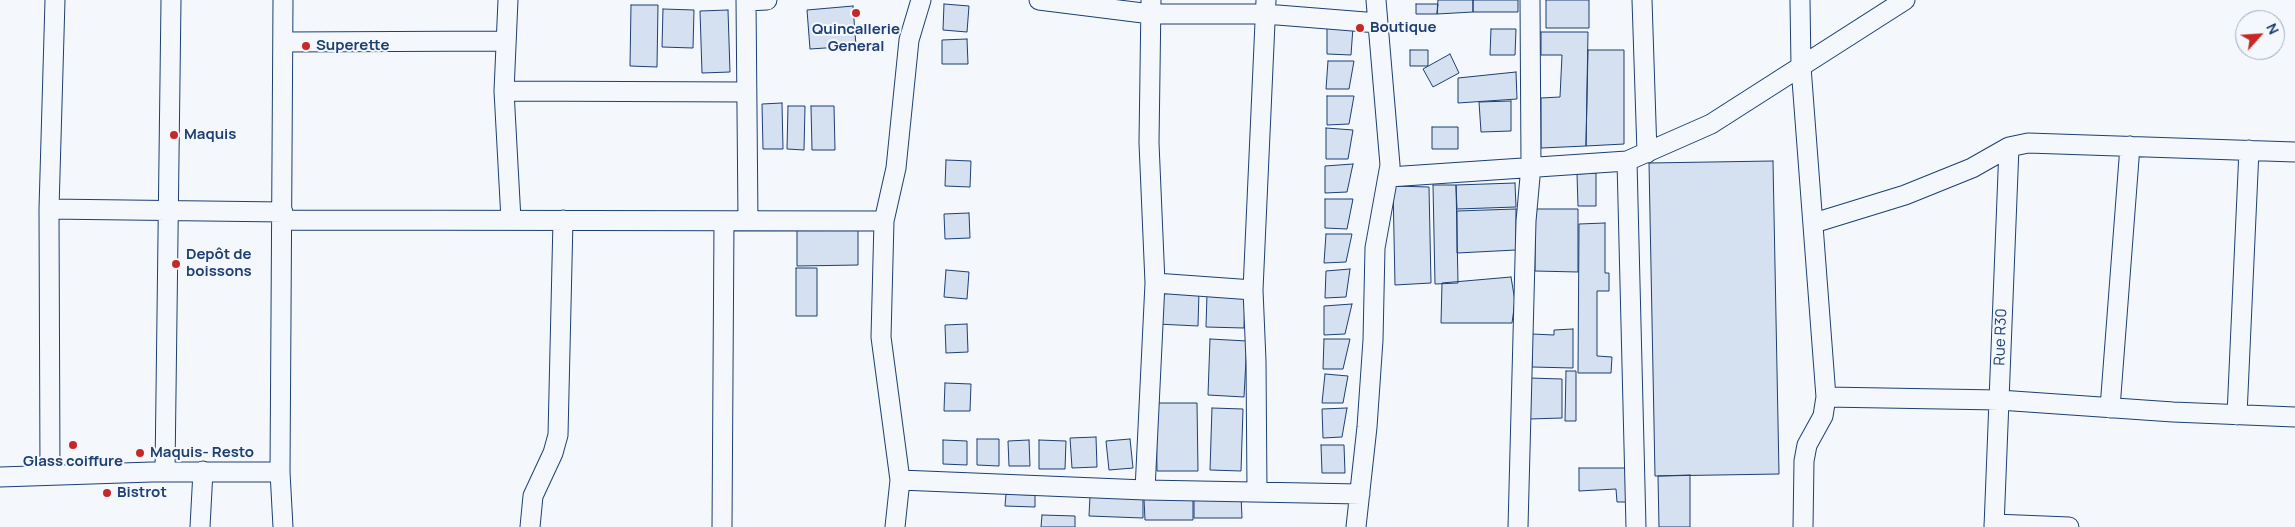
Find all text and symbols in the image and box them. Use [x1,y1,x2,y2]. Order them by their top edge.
marker: Quincallerie General [850,7,862,19]
north arrow [2235,10,2285,60]
place label: Boutique [1370,19,1436,37]
text: N [2262,20,2284,37]
place label: Quincallerie General [812,21,900,56]
marker: Boutique [1354,22,1366,34]
place label: Superette [316,37,390,55]
marker: Superette [300,40,312,52]
place label: Maquis [184,126,236,144]
marker: Maquis [168,129,180,141]
place label: Depôt de boissons [186,246,252,281]
marker: Depôt de boissons [170,258,182,270]
street label: Rue R30 [1991,308,2011,366]
marker: Glass coiffure [67,439,79,451]
place label: Maquis- Resto [150,444,254,462]
marker: Maquis- Resto [134,447,146,459]
place label: Glass coiffure [23,453,123,471]
place label: Bistrot [117,484,167,502]
marker: Bistrot [101,487,113,499]

